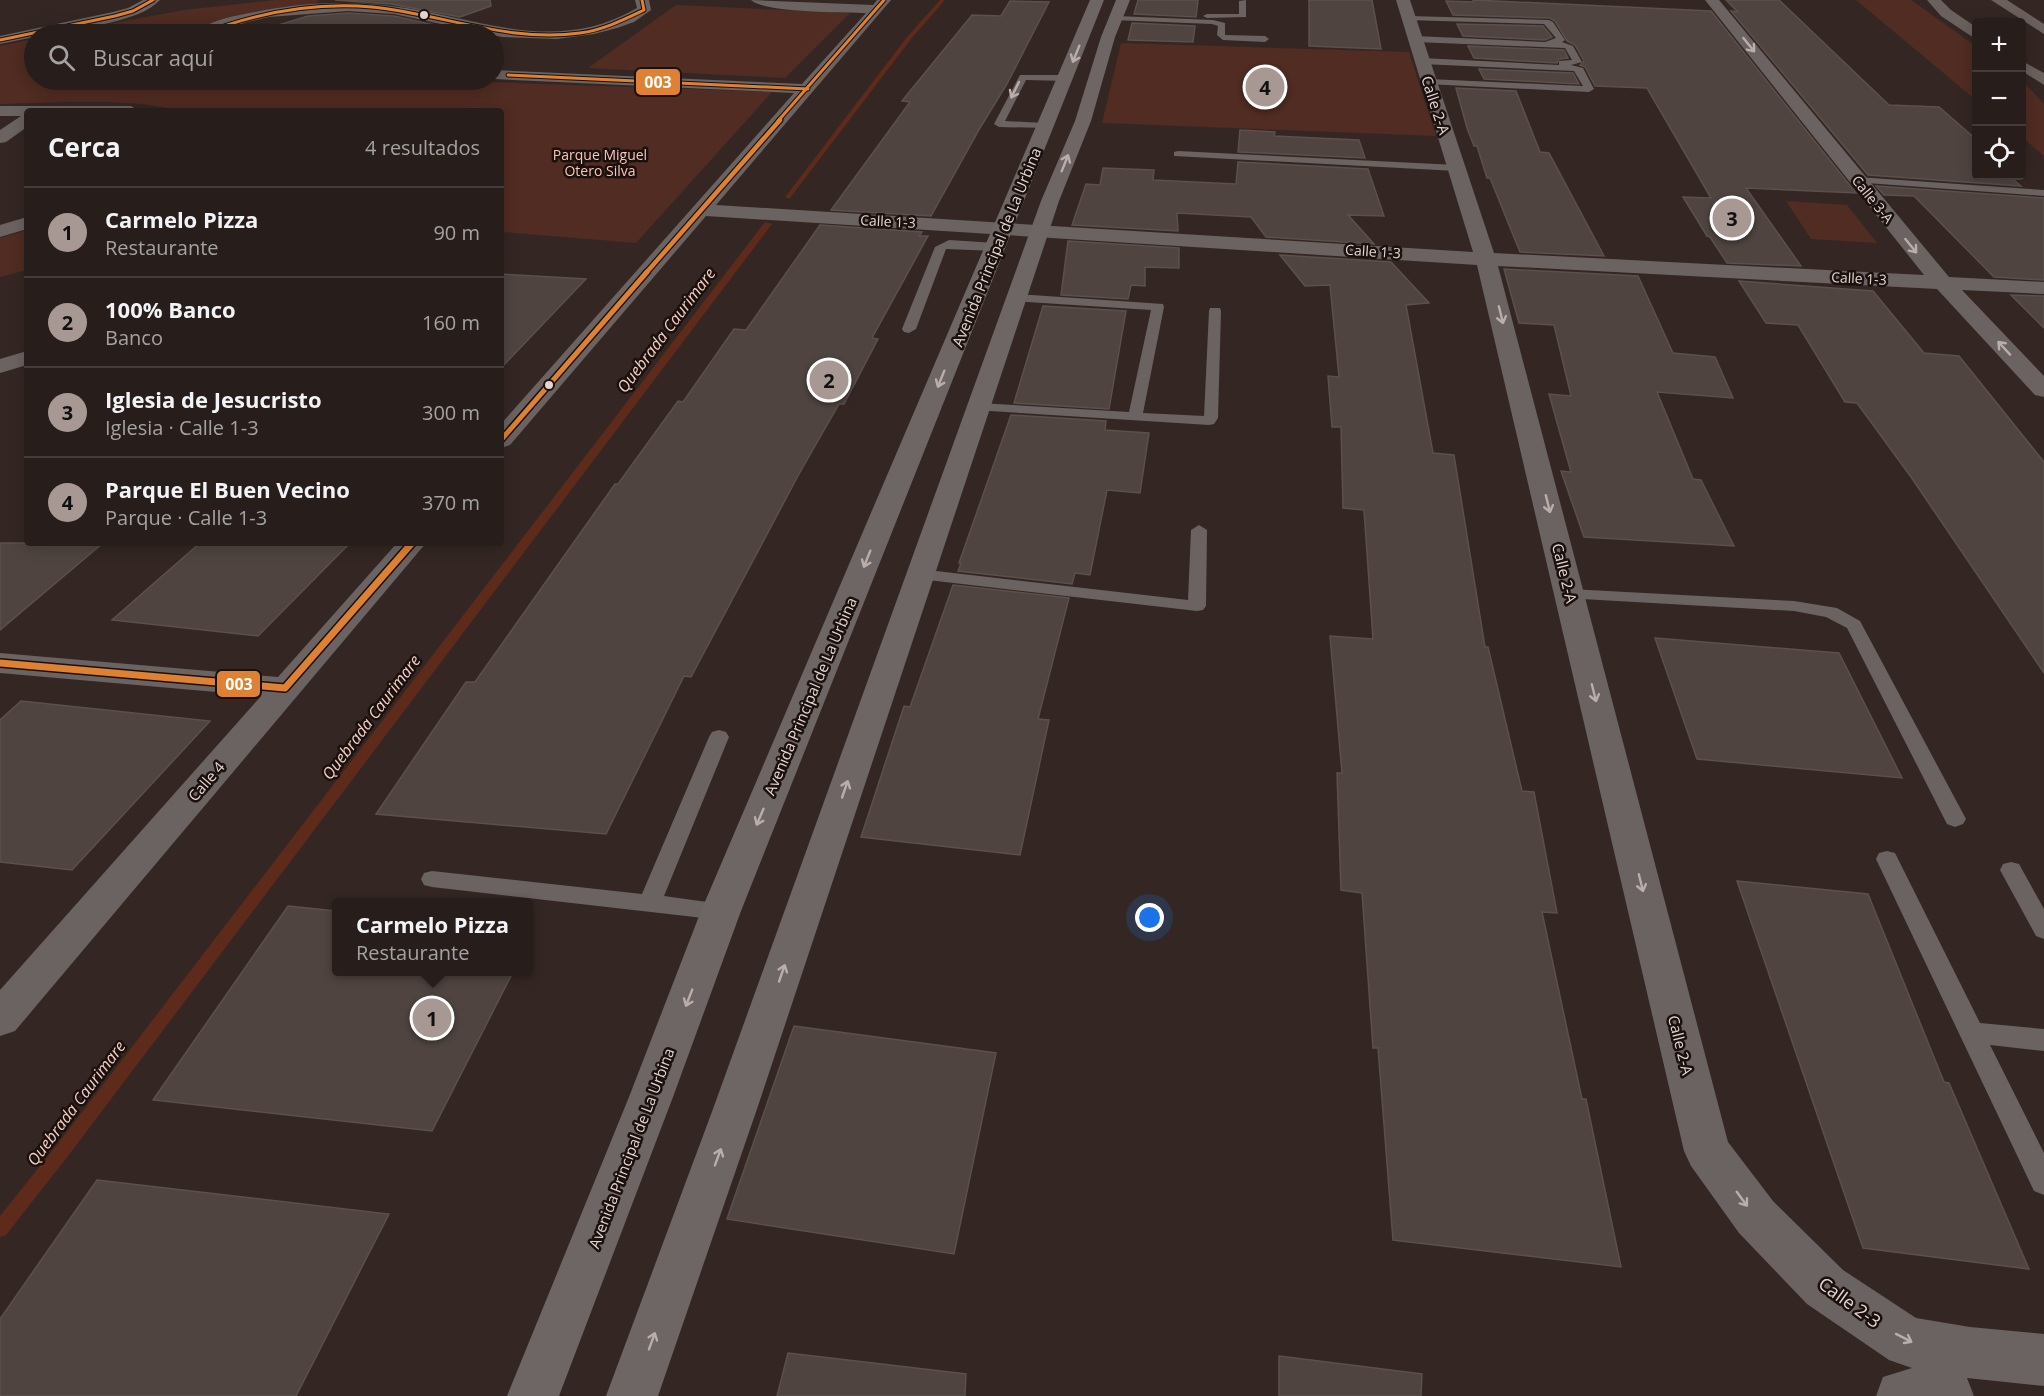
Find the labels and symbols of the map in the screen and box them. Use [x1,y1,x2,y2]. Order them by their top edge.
unlabelled marker [418,9,430,21]
one-way arrow [1742,37,1755,53]
one-way arrow [1070,45,1081,63]
pin: 4 [1246,64,1284,110]
line badge: 003 [635,68,681,96]
text: 003 [644,71,672,93]
street label: Calle 2-A [1417,73,1455,137]
one-way arrow [1009,81,1021,99]
street label: Avenida Principal de La Urbina [947,144,1045,350]
park label: Parque Miguel Otero Silva [553,145,647,180]
one-way arrow [1060,155,1071,173]
street label: Calle 3-A [1848,171,1898,227]
pin: 3 [1712,196,1752,240]
street label: Calle 1-3 [860,210,916,232]
one-way arrow [1904,238,1917,254]
street label: Calle 1-3 [1345,240,1401,262]
water label: Quebrada Caurimare [612,263,720,397]
street label: Calle 1-3 [1831,267,1887,289]
one-way arrow [1495,305,1507,324]
one-way arrow [1997,340,2011,355]
pin: 2 [810,358,848,403]
one-way arrow [935,369,946,387]
unlabelled marker [543,379,555,391]
one-way arrow [1542,494,1554,513]
street label: Calle 2-A [1548,541,1582,605]
one-way arrow [861,549,872,568]
street label: Avenida Principal de La Urbina [759,594,861,798]
water label: Quebrada Caurimare [317,650,425,784]
line badge: 003 [216,670,261,698]
text: 003 [225,673,253,695]
one-way arrow [1589,684,1601,703]
street label: Calle 4 [183,757,229,805]
one-way arrow [841,780,852,799]
one-way arrow [754,807,765,825]
one-way arrow [1636,873,1648,892]
your location [1135,903,1164,932]
one-way arrow [777,964,788,983]
one-way arrow [682,988,693,1007]
pin: 1 [412,996,452,1040]
street label: Calle 2-A [1664,1013,1698,1077]
water label: Quebrada Caurimare [22,1036,130,1170]
street label: Avenida Principal de La Urbina [583,1045,679,1251]
one-way arrow [713,1148,724,1167]
one-way arrow [1736,1190,1748,1206]
street label: Calle 2-3 [1814,1271,1886,1333]
one-way arrow [648,1332,659,1351]
one-way arrow [1895,1333,1913,1345]

